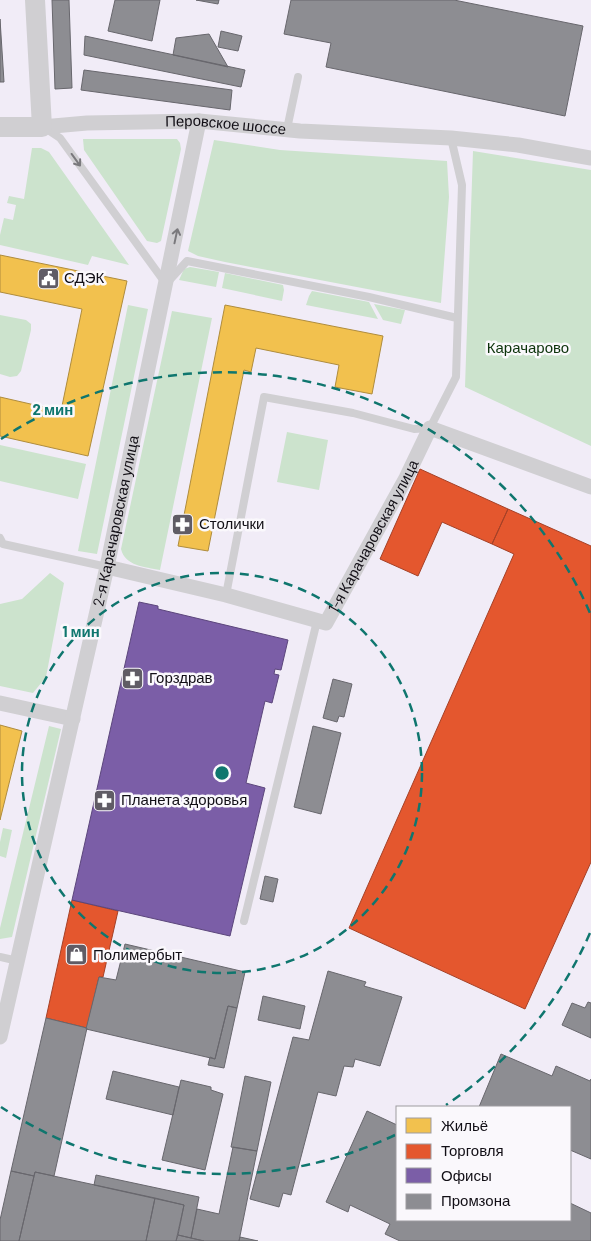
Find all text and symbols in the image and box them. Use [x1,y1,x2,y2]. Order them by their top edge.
street label: Перовское шоссе [165,111,287,138]
one-way arrow [71,153,81,167]
one-way arrow [171,229,181,245]
public building icon: СДЭК [36,266,60,290]
place label: СДЭК [64,268,104,286]
park label: Карачарово [487,338,569,356]
text: 2 мин [33,400,73,418]
street label: 2-я Карачаровская улица [88,433,142,608]
street label: 1-я Карачаровская улица [324,456,422,615]
pharmacy icon: Столички [171,512,195,536]
place label: Столички [199,514,264,532]
text: 1 мин [62,622,100,640]
pharmacy icon: Горздрав [121,666,145,690]
place label: Горздрав [149,668,213,686]
centre of rings [213,764,231,782]
pharmacy icon: Планета здоровья [93,788,117,812]
place label: Планета здоровья [121,790,247,808]
shop icon: Полимербыт [65,943,89,967]
place label: Полимербыт [93,945,182,963]
legend [396,1106,571,1221]
text: Жильё [441,1116,488,1134]
text: Торговля [441,1141,504,1159]
text: Офисы [441,1166,492,1184]
text: Промзона [441,1191,511,1209]

